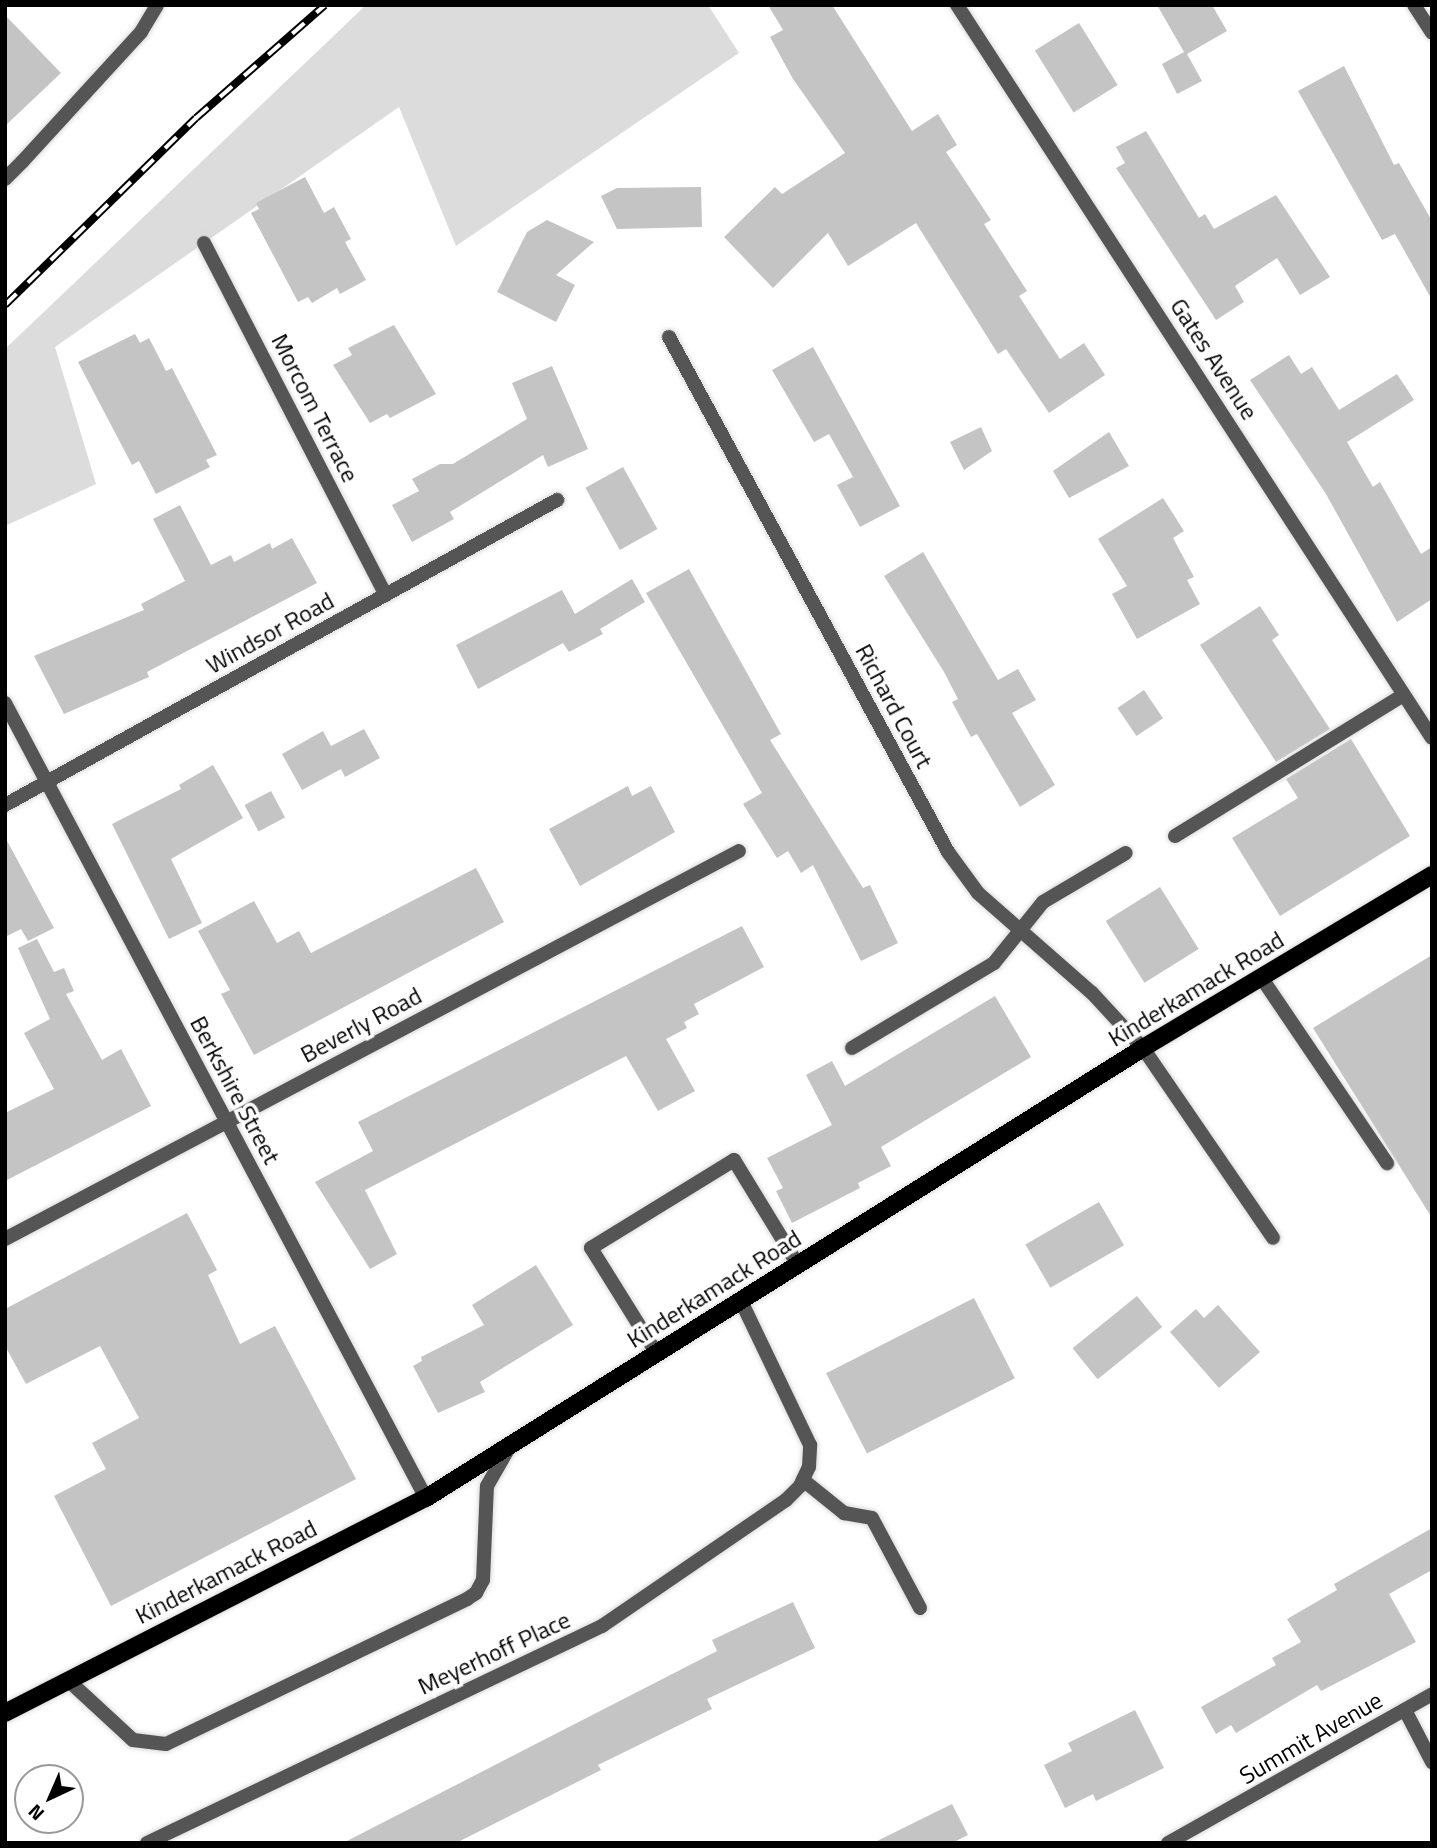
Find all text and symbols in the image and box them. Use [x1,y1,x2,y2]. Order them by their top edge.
street label: Gates Avenue [1164,293,1264,425]
street label: Morcom Terrace [265,329,365,487]
street label: Windsor Road [201,586,339,680]
street label: Richard Court [849,639,939,773]
street label: Kinderkamack Road [1103,925,1289,1053]
street label: Beverly Road [296,981,426,1069]
street label: Berkshire Street [184,1011,286,1169]
street label: Kinderkamack Road [622,1224,806,1354]
street label: Kinderkamack Road [131,1514,321,1630]
street label: Meyerhoff Place [413,1605,575,1701]
street label: Summit Avenue [1235,1686,1387,1790]
north arrow [14,1764,84,1834]
text: N [21,1798,50,1828]

